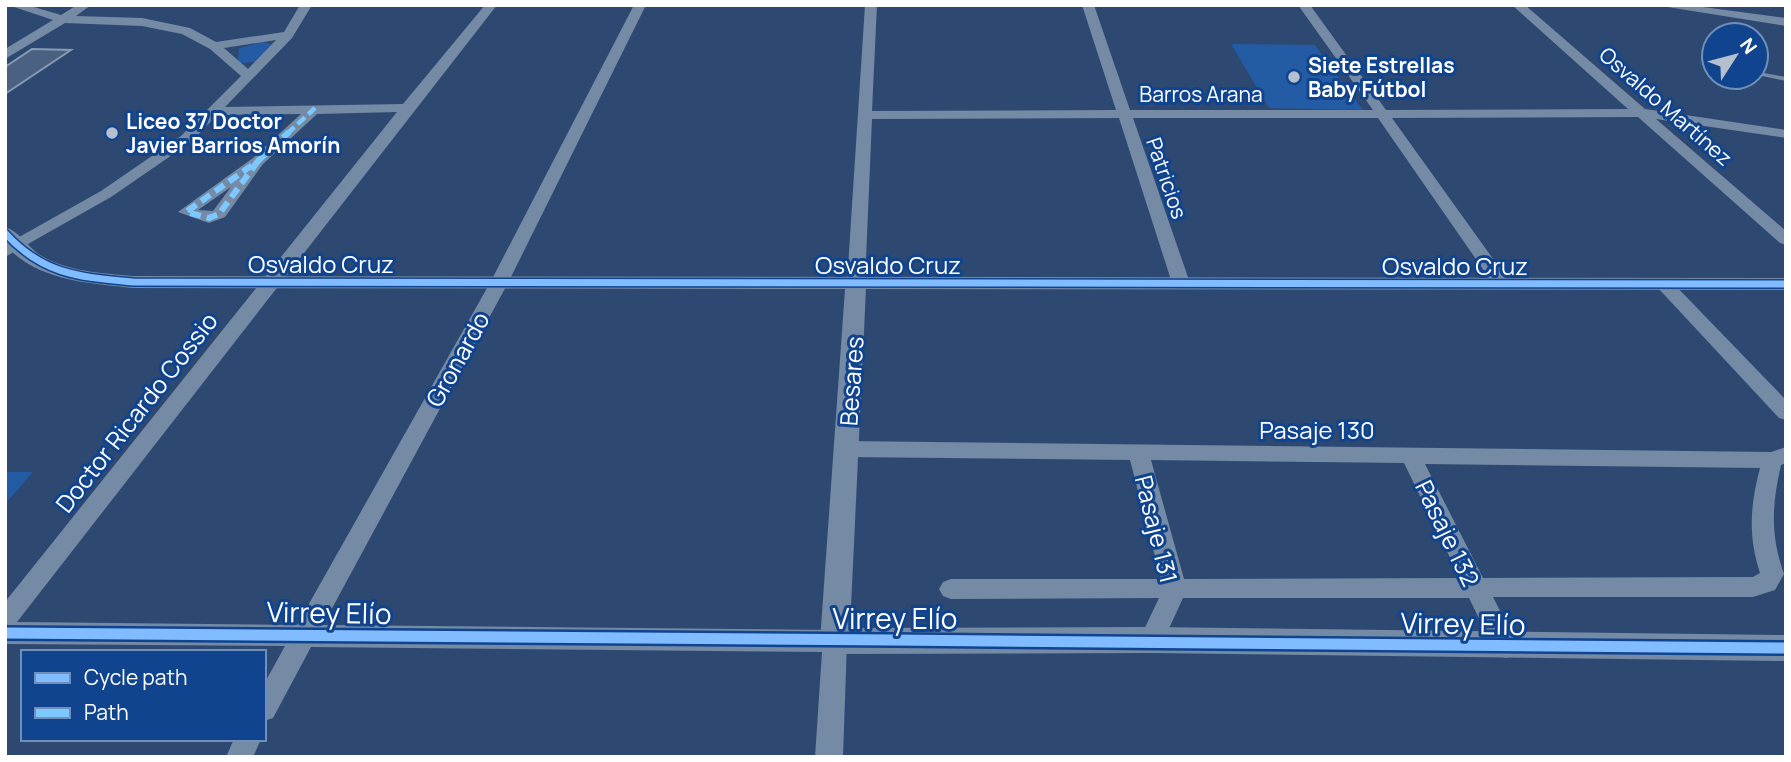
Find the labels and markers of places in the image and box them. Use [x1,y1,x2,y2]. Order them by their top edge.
place label: Siete Estrellas Baby Fútbol [1308,51,1455,103]
marker: Siete Estrellas Baby Fútbol [1286,69,1302,85]
place label: Liceo 37 Doctor Javier Barrios Amorín [126,107,340,159]
marker: Liceo 37 Doctor Javier Barrios Amorín [104,125,120,141]

